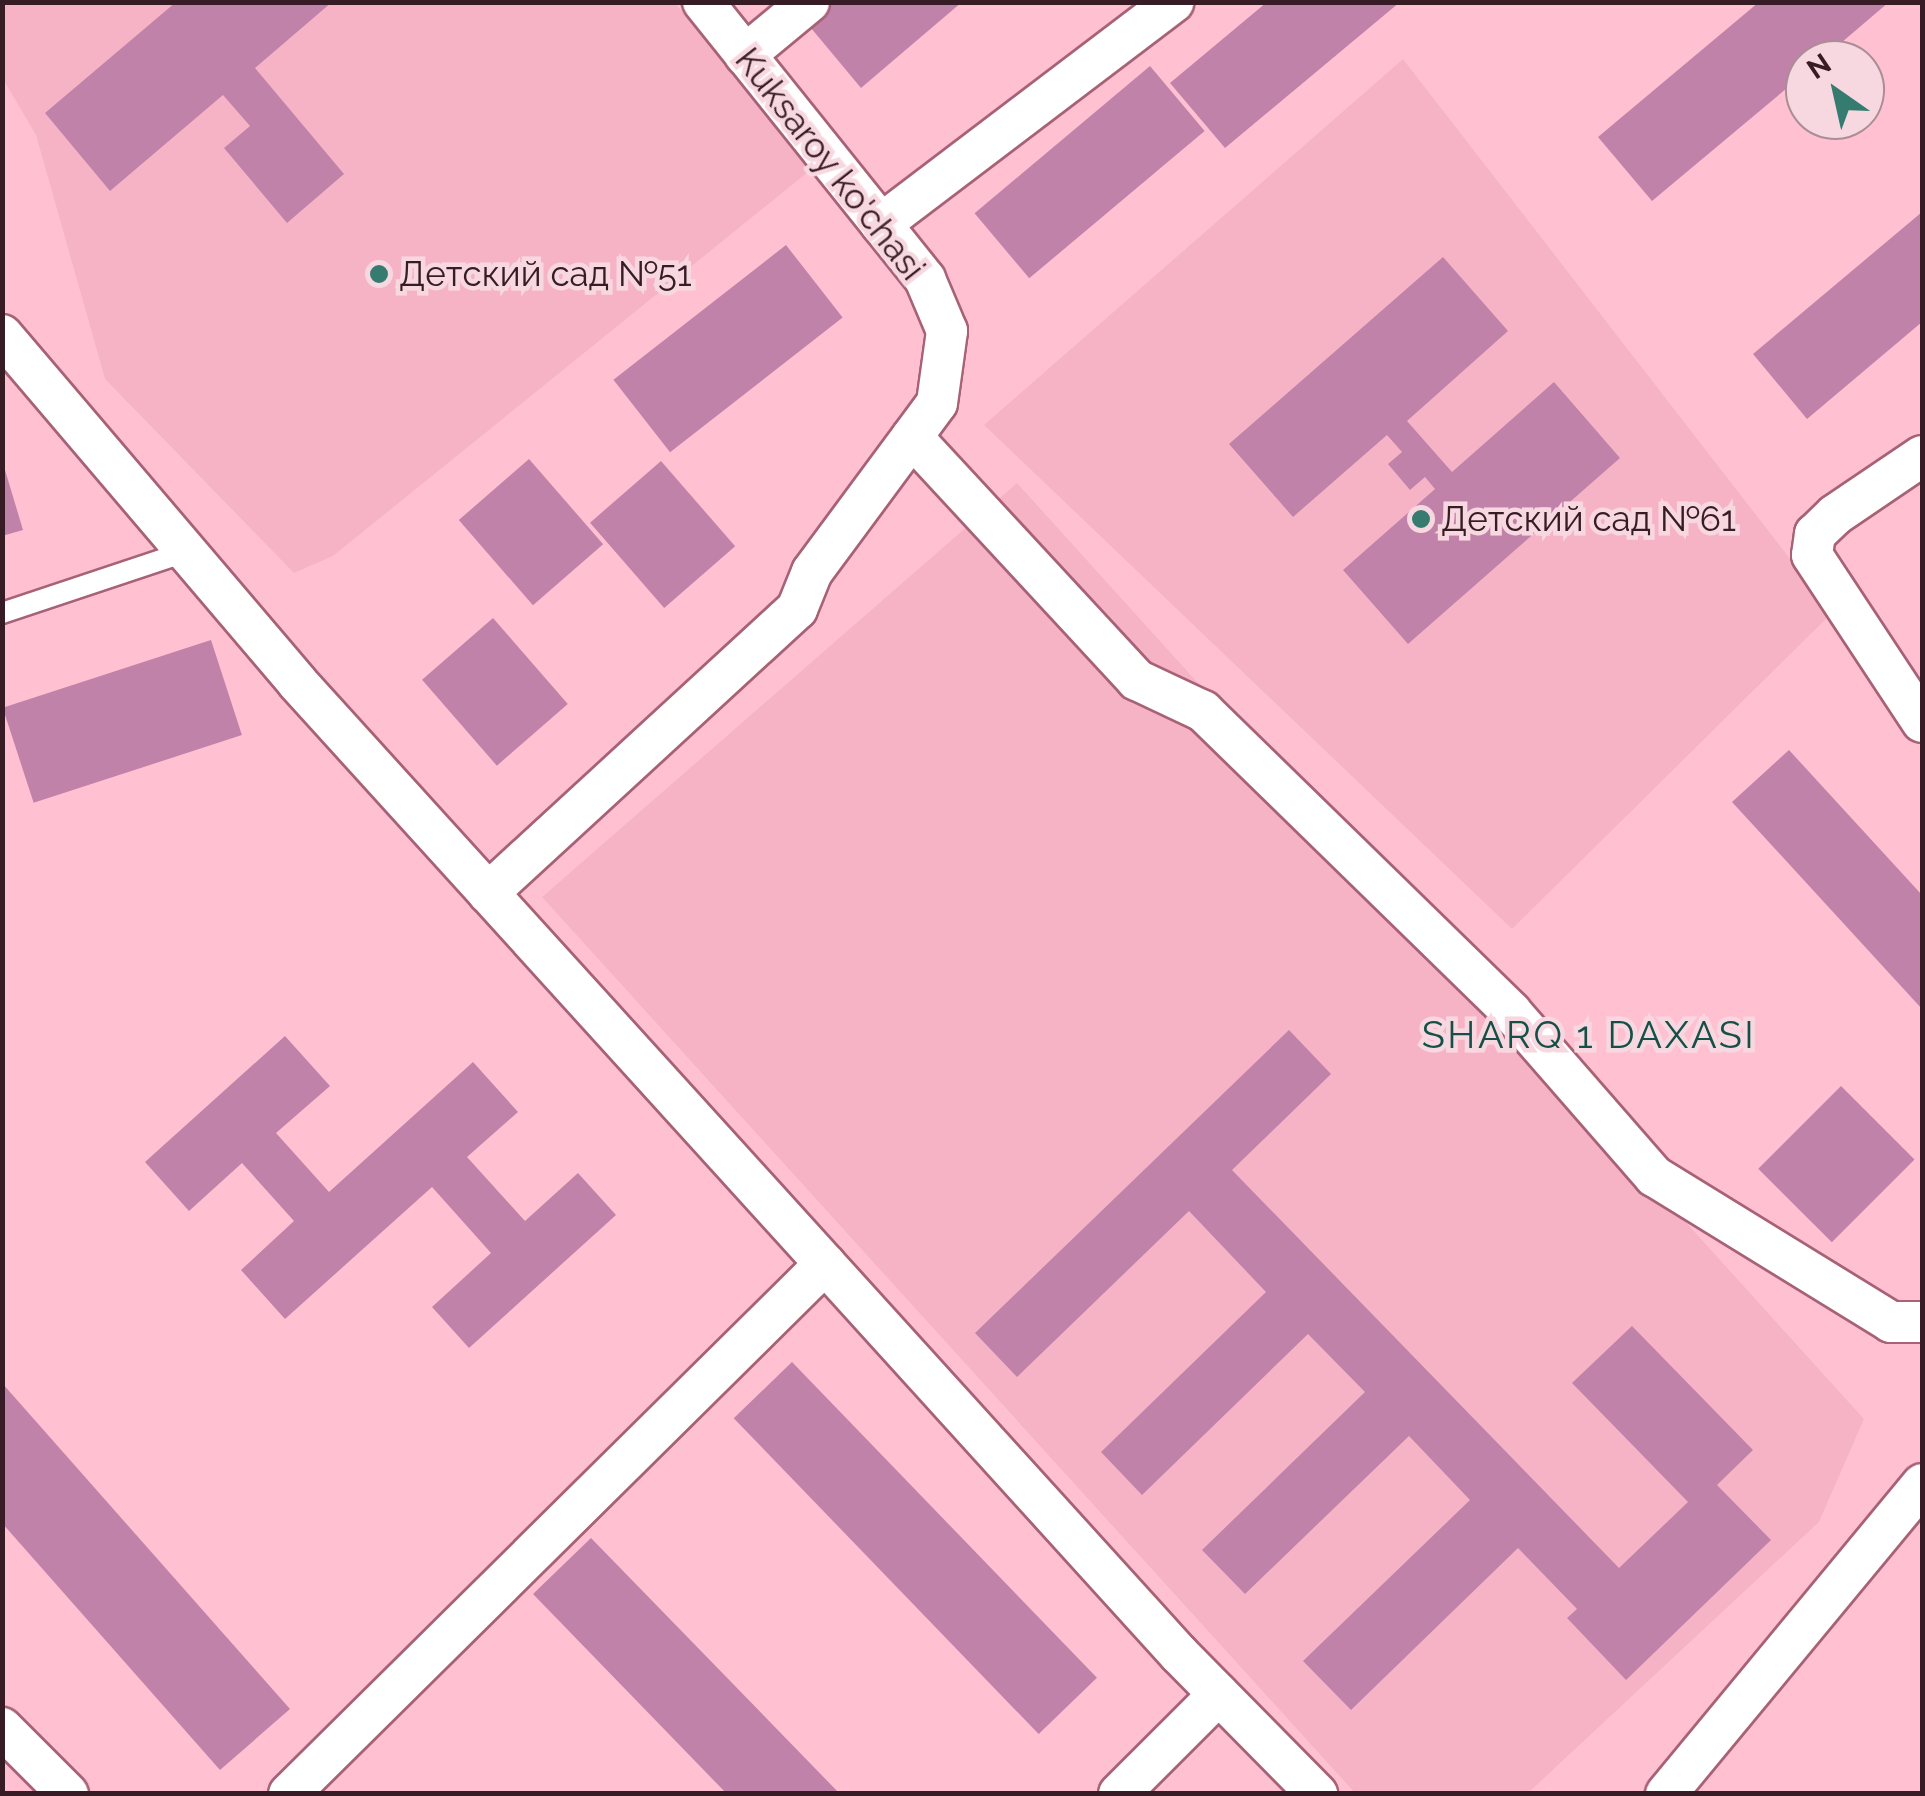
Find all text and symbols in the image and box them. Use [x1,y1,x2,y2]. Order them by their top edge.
street label: Kuksaroy ko'chasi [726,39,934,289]
north arrow [1785,40,1885,140]
text: N [1801,47,1837,86]
place label: Детский сад №51 [399,253,692,295]
marker: Детский сад №51 [368,263,390,285]
place label: Детский сад №61 [1441,498,1736,540]
marker: Детский сад №61 [1410,508,1432,530]
district label: SHARQ 1 DAXASI [1422,1012,1756,1058]

